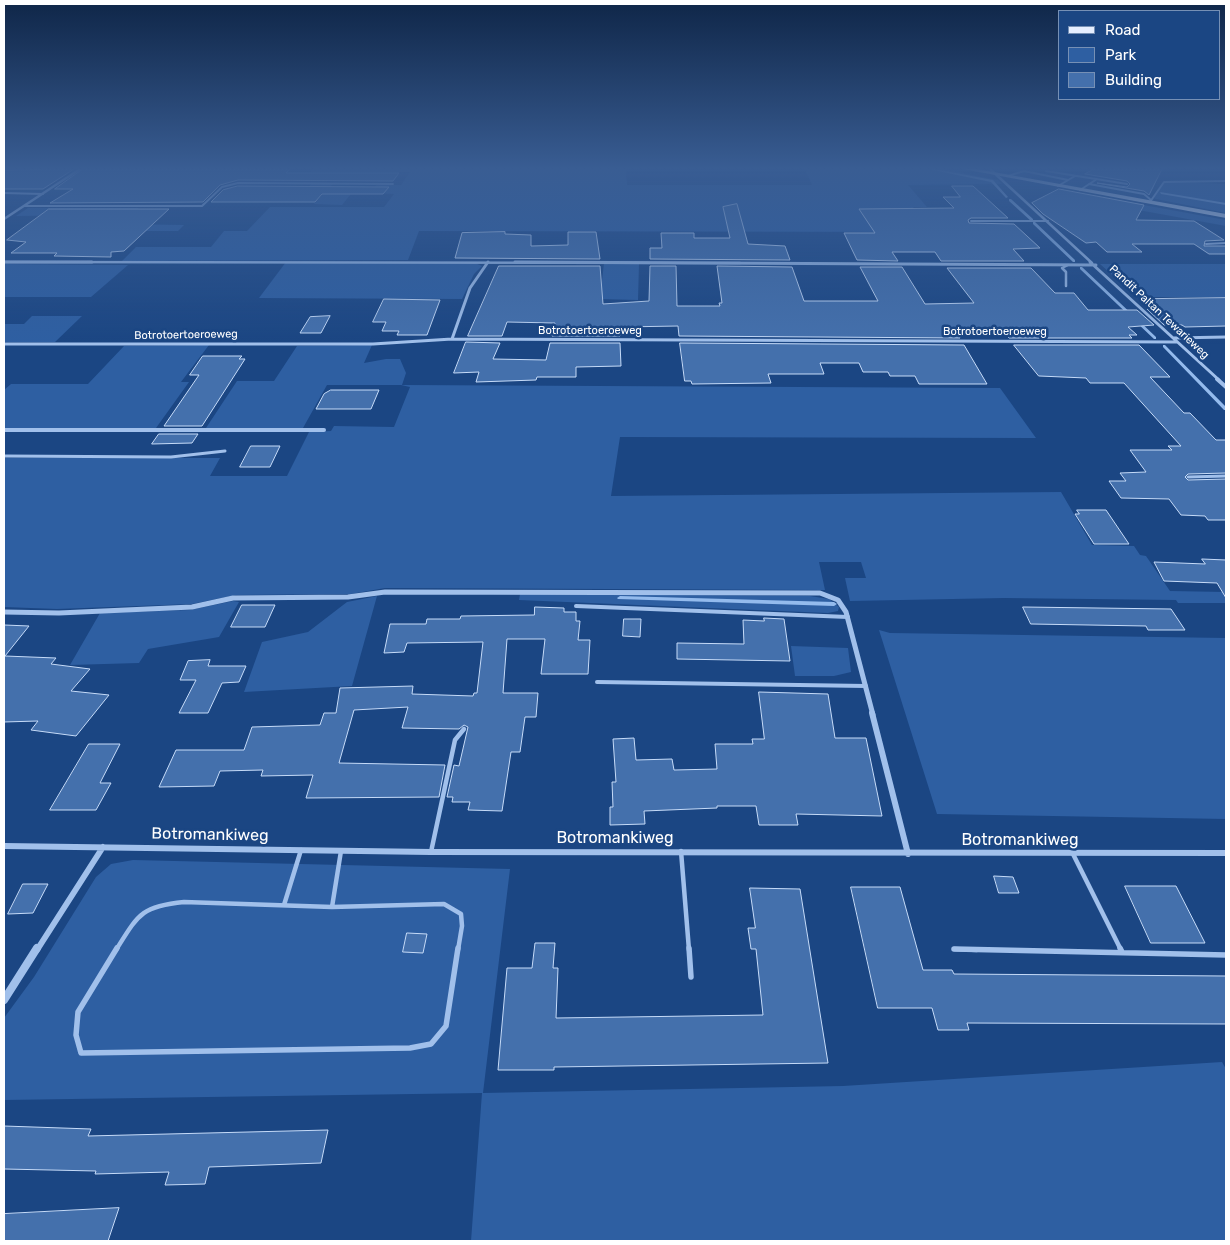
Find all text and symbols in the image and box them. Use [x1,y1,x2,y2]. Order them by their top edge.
legend [1058,10,1220,100]
text: Road [1105,21,1141,39]
text: Park [1105,46,1136,64]
text: Building [1105,71,1162,89]
street label: Pandit Paltan Tewarieweg [1106,262,1212,362]
street label: Botrotoertoeroeweg [538,324,642,338]
street label: Botrotoertoeroeweg [943,325,1047,339]
street label: Botrotoertoeroeweg [134,327,238,343]
street label: Botromankiweg [151,824,269,846]
street label: Botromankiweg [556,828,674,848]
street label: Botromankiweg [961,830,1079,850]

